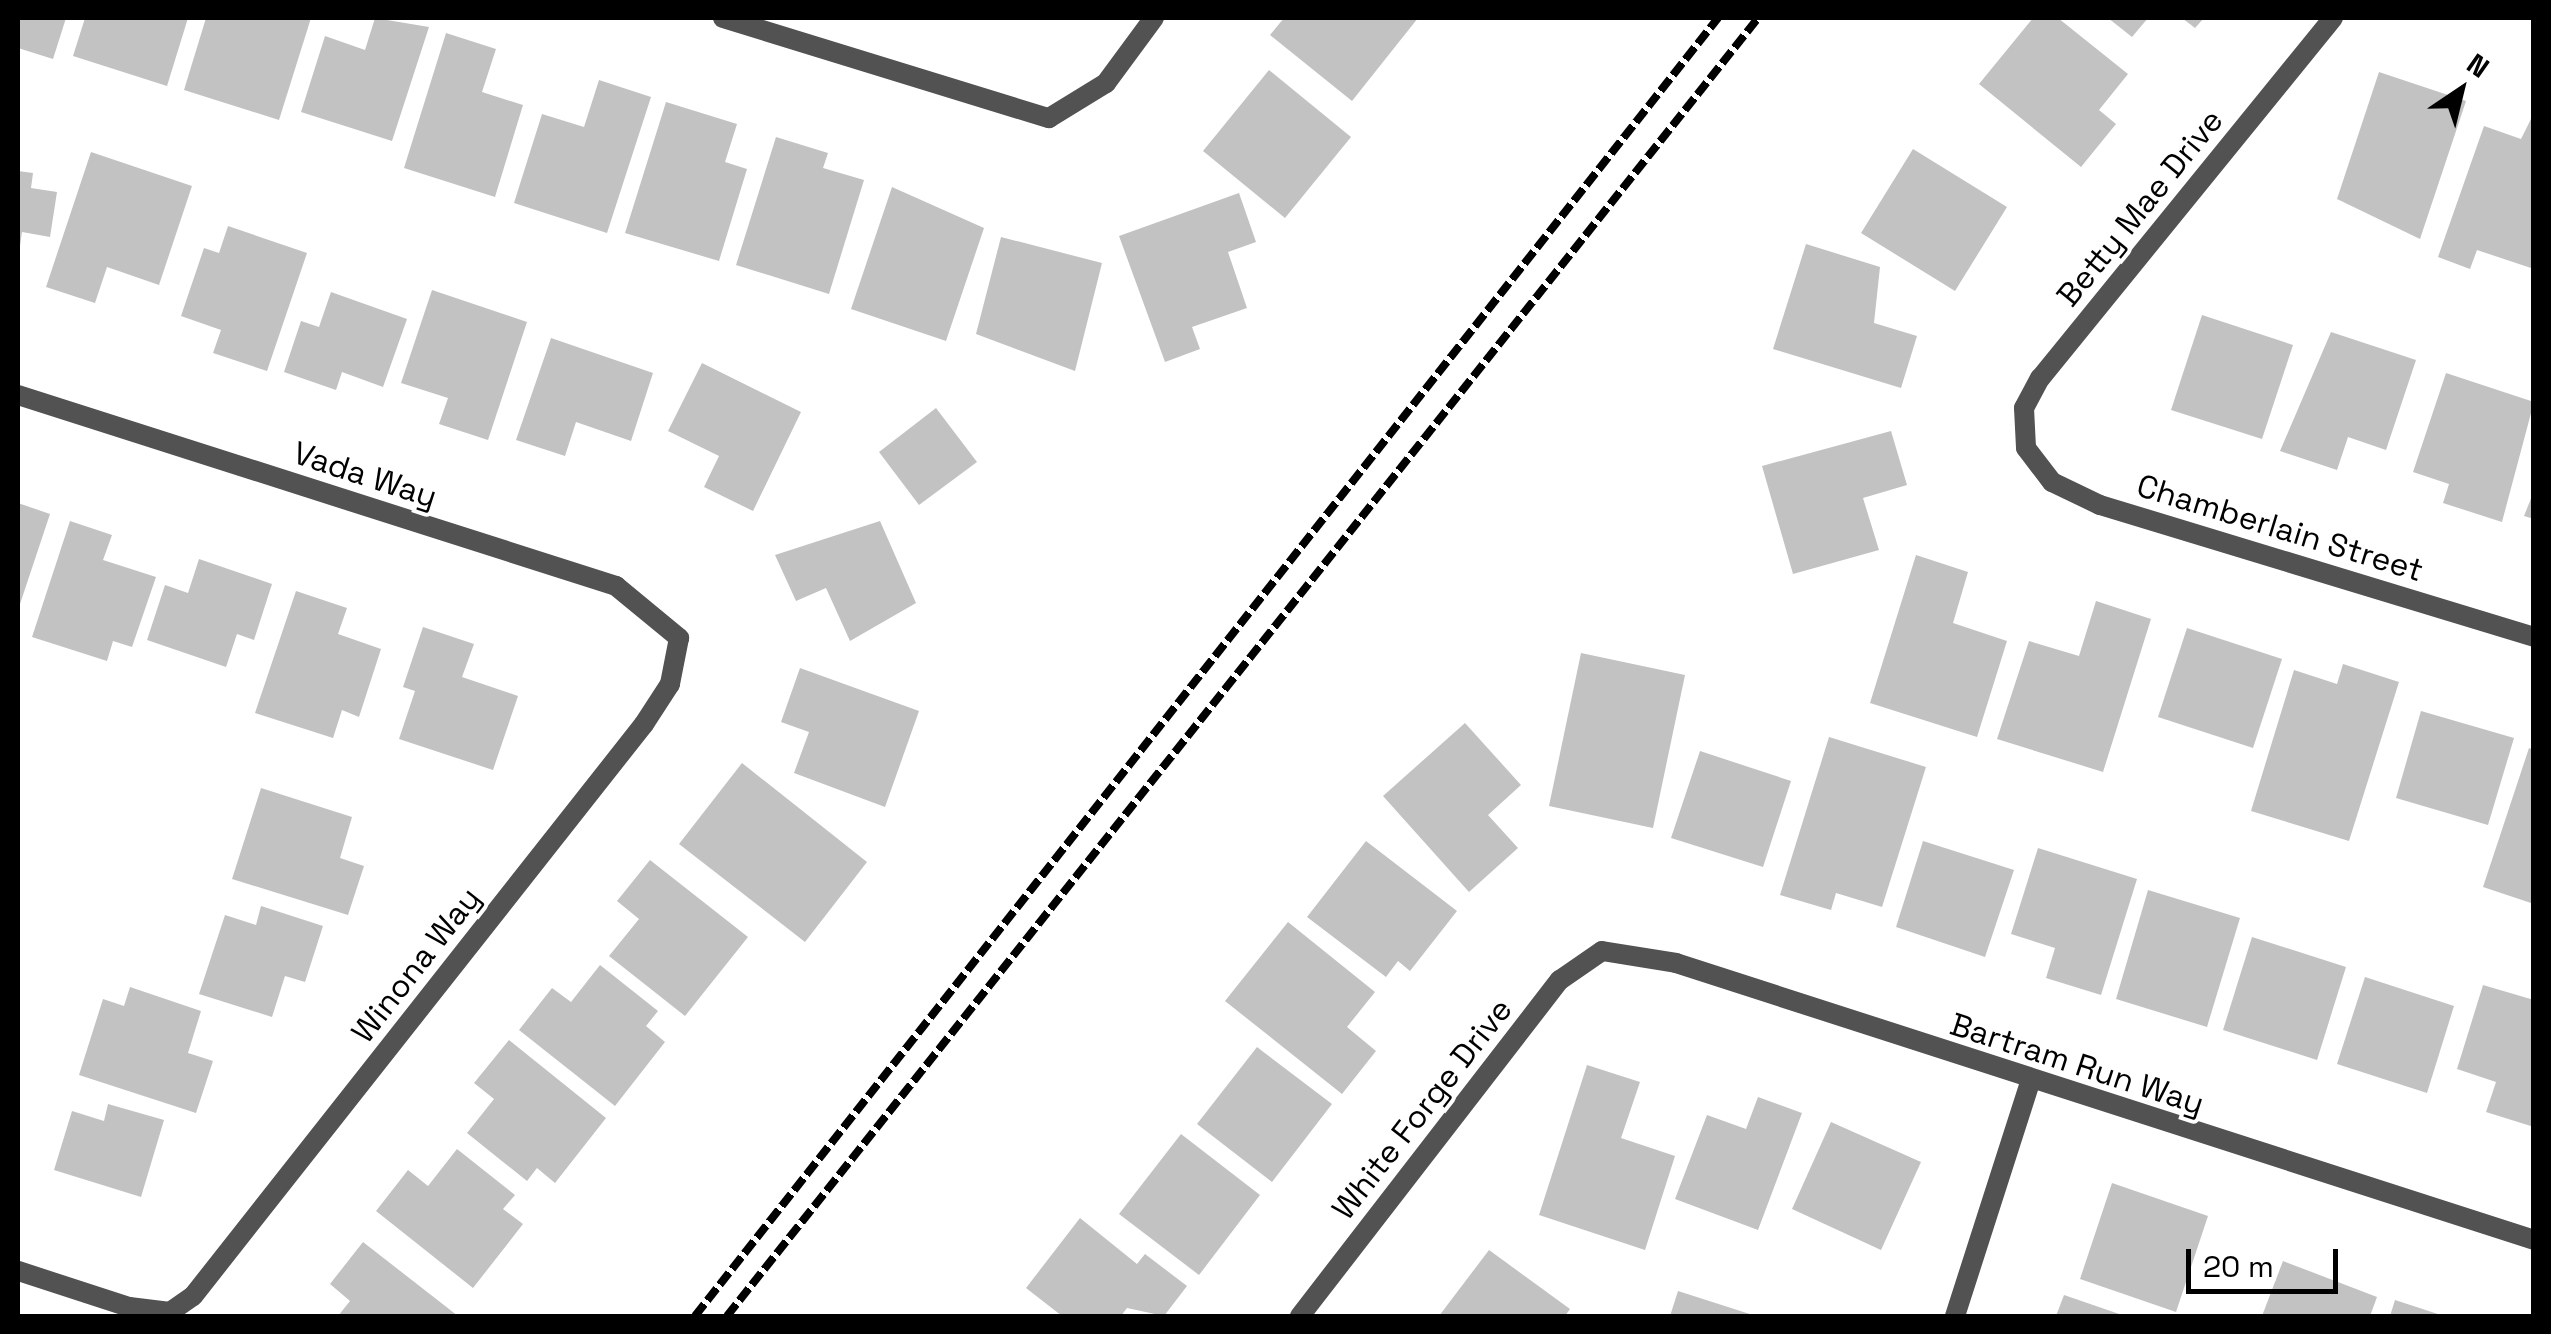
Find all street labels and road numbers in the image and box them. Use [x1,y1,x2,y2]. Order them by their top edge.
street label: Betty Mae Drive [2049,102,2231,314]
street label: Vada Way [288,434,442,516]
street label: Chamberlain Street [2132,466,2428,590]
street label: Winona Way [343,880,489,1050]
street label: White Forge Drive [1324,991,1520,1227]
street label: Bartram Run Way [1945,1005,2209,1123]

